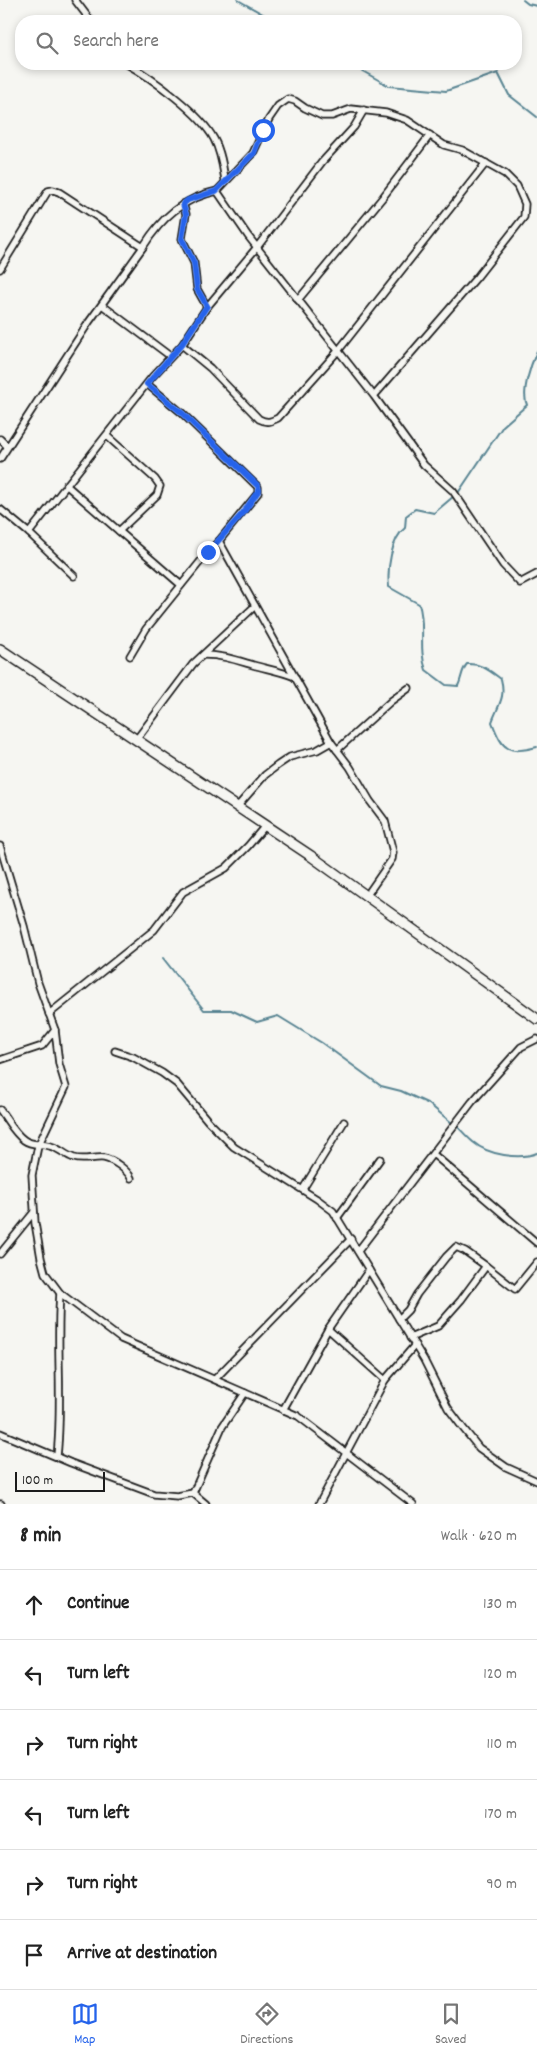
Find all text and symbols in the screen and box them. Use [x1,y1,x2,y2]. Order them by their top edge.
search box [15,15,522,70]
icon: search [33,29,61,57]
text: Search here [73,29,159,56]
route start [252,119,275,142]
route end [197,541,220,564]
scale bar [15,1469,105,1492]
text: 100 m [22,1471,53,1491]
text: 8 min [20,1522,61,1552]
text: Walk · 620 m [441,1525,517,1548]
icon: ahead [20,1591,48,1619]
text: Continue [67,1591,129,1618]
text: 130 m [483,1593,517,1616]
icon: left [20,1661,48,1689]
text: Turn left [67,1661,130,1688]
text: 120 m [483,1663,517,1686]
icon: right [20,1731,48,1759]
text: Turn right [67,1731,138,1758]
text: 110 m [487,1733,517,1756]
icon: left [20,1801,48,1829]
text: Turn left [67,1801,130,1828]
text: 170 m [484,1803,517,1826]
icon: right [20,1871,48,1899]
text: Turn right [67,1871,138,1898]
text: 90 m [486,1873,517,1896]
icon: arrive [20,1941,48,1969]
text: Arrive at destination [67,1941,217,1968]
tab: Map [71,2000,99,2050]
tab: Directions [240,2000,293,2050]
tab: Saved [435,2000,466,2050]

